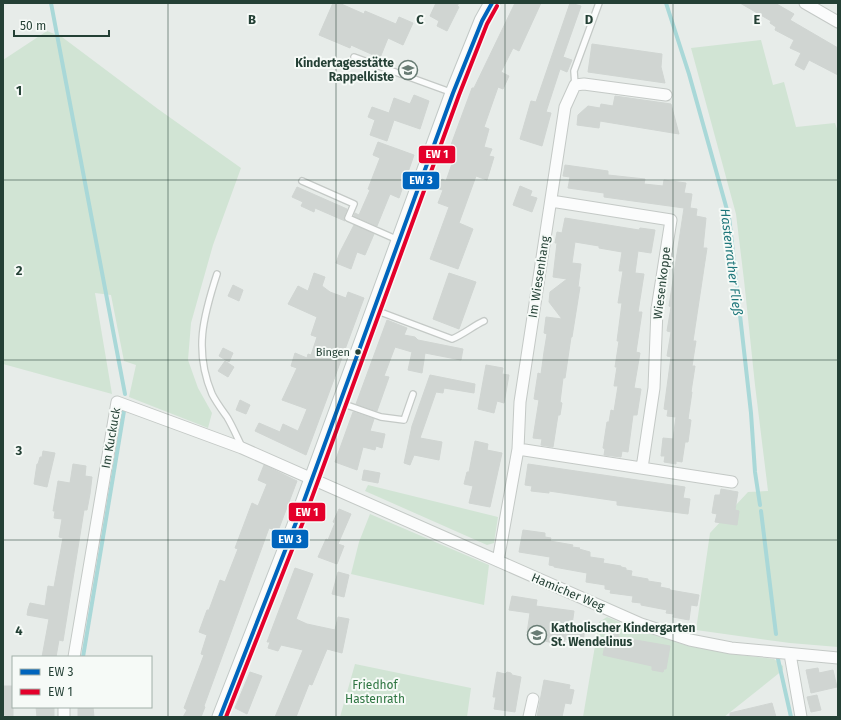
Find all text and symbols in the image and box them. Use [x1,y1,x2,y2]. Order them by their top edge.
scale bar [14,12,109,38]
text: B [248,12,256,27]
text: C [416,12,424,27]
text: D [585,12,594,27]
text: E [754,12,761,27]
text: 50 m [20,19,46,33]
place label: Kindertagesstätte Rappelkiste [295,56,394,84]
school or university icon: Kindertagesstätte Rappelkiste [397,59,419,81]
text: 1 [16,83,22,98]
line badge: EW 1 [418,145,456,164]
text: EW 1 [426,148,448,161]
line badge: EW 3 [402,171,440,190]
text: EW 3 [409,174,433,187]
water label: Hastenrather Fließ [717,208,746,316]
street label: Im Wiesenhang [526,234,553,319]
street label: Wiesenkoppe [651,246,673,320]
text: 2 [16,263,23,278]
place label: Bingen [316,346,350,359]
marker: Bingen [353,347,363,357]
street label: Im Kuckuck [99,406,123,470]
text: 3 [15,443,23,458]
line badge: EW 1 [288,502,326,522]
text: EW 1 [296,506,318,519]
line badge: EW 3 [271,529,309,549]
text: EW 3 [278,533,302,546]
street label: Hamicher Weg [529,570,607,614]
place label: Katholischer Kindergarten St. Wendelinus [551,621,695,649]
text: 4 [15,623,23,638]
school or university icon: Katholischer Kindergarten St. Wendelinus [526,624,548,646]
legend [12,656,152,708]
text: EW 3 [48,665,74,679]
park label: Friedhof Hastenrath [345,678,405,706]
text: EW 1 [48,685,73,699]

